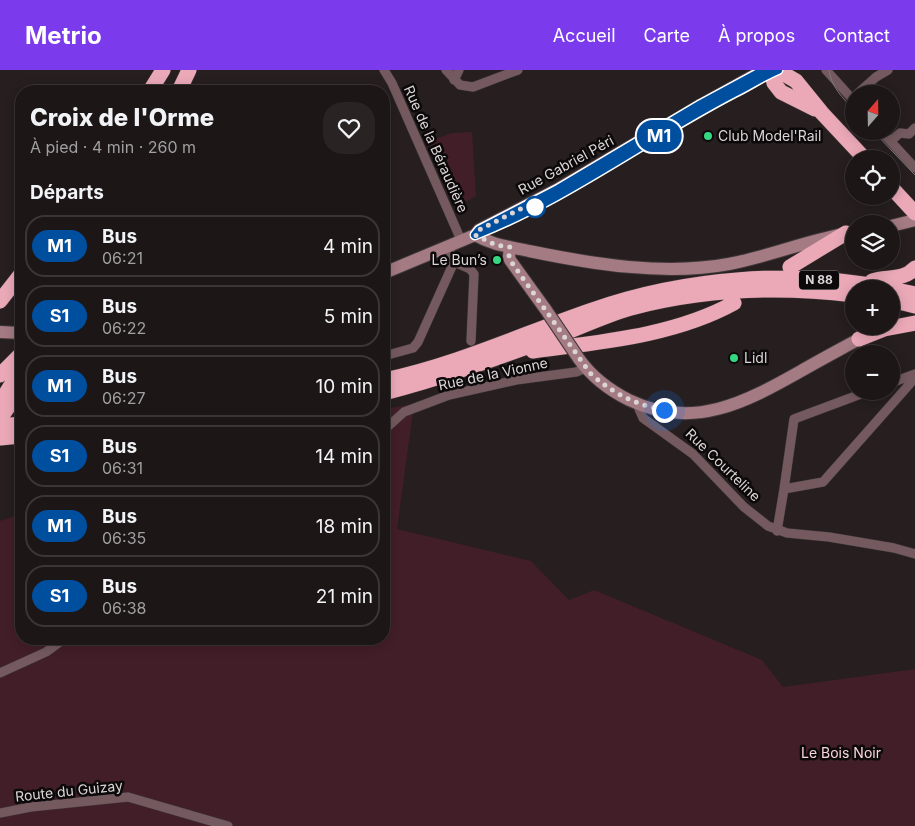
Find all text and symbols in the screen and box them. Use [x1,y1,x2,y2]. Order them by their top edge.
text: Metrio [25,21,102,50]
text: Accueil [553,25,616,46]
text: Carte [644,25,690,46]
text: À propos [718,25,795,46]
text: Contact [823,25,890,46]
street label: Rue de la Béraudière [401,83,472,215]
north arrow [845,85,900,140]
map controls [845,85,900,400]
button: heart [323,102,375,154]
text: Croix de l'Orme [30,103,214,132]
line badge: M1 [636,120,682,152]
text: M1 [647,125,671,146]
place label: Club Model'Rail [718,127,821,144]
marker: Club Model'Rail [702,130,714,142]
street label: Rue Gabriel Péri [515,131,616,198]
text: À pied · 4 min · 260 m [30,137,196,157]
button: locate [845,150,900,205]
text: Départs [30,181,104,204]
unlabelled marker [524,196,546,218]
button: layers [845,215,900,270]
text: Bus [102,225,137,248]
text: M1 [47,235,72,256]
text: 4 min [323,235,373,258]
text: 06:21 [102,248,143,268]
place label: Le Bun’s [432,251,487,268]
marker: Le Bun’s [491,254,503,266]
road number: N 88 [799,270,839,290]
button: + [845,280,900,335]
text: Bus [102,295,137,318]
text: S1 [50,305,69,326]
text: 5 min [324,305,373,328]
text: 06:22 [102,318,146,338]
button: − [845,345,900,400]
place label: Lidl [744,349,767,366]
marker: Lidl [728,352,740,364]
street label: Rue de la Vionne [437,354,549,393]
text: Bus [102,365,137,388]
text: M1 [47,375,72,396]
text: 10 min [315,375,373,398]
text: 06:27 [102,388,145,408]
your location [652,398,677,423]
street label: Rue Courteline [682,425,764,505]
text: Bus [102,435,137,458]
text: S1 [50,445,69,466]
text: 14 min [315,445,373,468]
text: 06:31 [102,458,143,478]
text: Bus [102,505,137,528]
text: M1 [47,515,72,536]
text: 18 min [316,515,373,538]
text: 06:35 [102,528,146,548]
text: Bus [102,575,137,598]
text: S1 [50,585,69,606]
text: 21 min [316,585,373,608]
text: 06:38 [102,598,146,618]
park label: Le Bois Noir [801,744,881,761]
street label: Route du Guizay [14,776,124,805]

